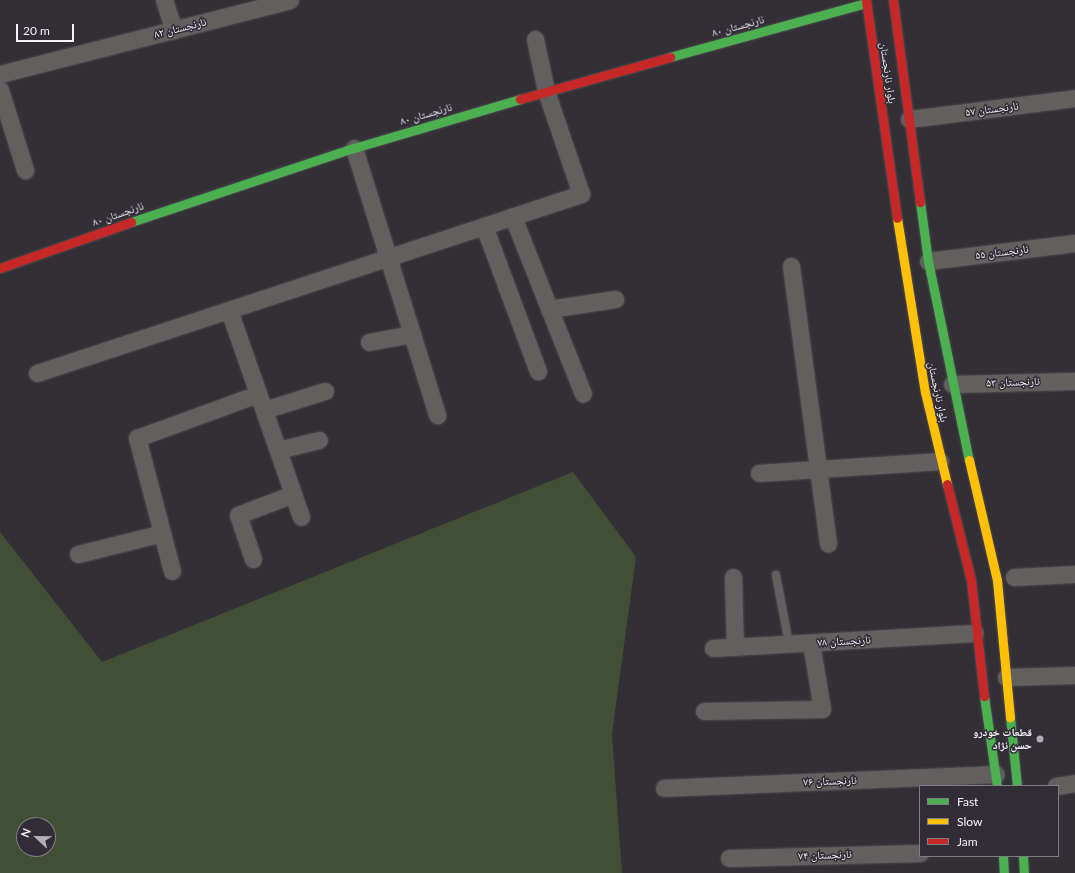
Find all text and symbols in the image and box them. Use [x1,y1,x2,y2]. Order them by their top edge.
street label: نارنجستان ۸۰ [710,13,766,39]
street label: نارنجستان ۸۲ [152,15,208,41]
scale bar [18,16,76,42]
text: 20 m [23,23,50,38]
street label: بلوار نارنجستان [877,42,899,104]
street label: نارنجستان ۵۷ [965,99,1019,119]
street label: نارنجستان ۸۰ [398,100,454,128]
street label: نارنجستان ۸۰ [91,199,145,229]
street label: نارنجستان ۵۵ [975,242,1029,262]
street label: بلوار نارنجستان [925,361,951,423]
street label: نارنجستان ۵۳ [986,374,1040,390]
street label: نارنجستان ۷۸ [817,633,871,649]
place label: قطعات خودرو حسن نژاد [973,726,1032,752]
marker: قطعات خودرو حسن نژاد [1035,734,1045,744]
street label: نارنجستان ۷۶ [803,773,857,789]
legend [919,785,1059,857]
text: Fast [957,794,978,809]
text: Slow [957,814,982,829]
north arrow [16,817,56,857]
text: N [18,826,33,839]
text: Jam [957,834,978,849]
street label: نارنجستان ۷۴ [798,847,852,863]

